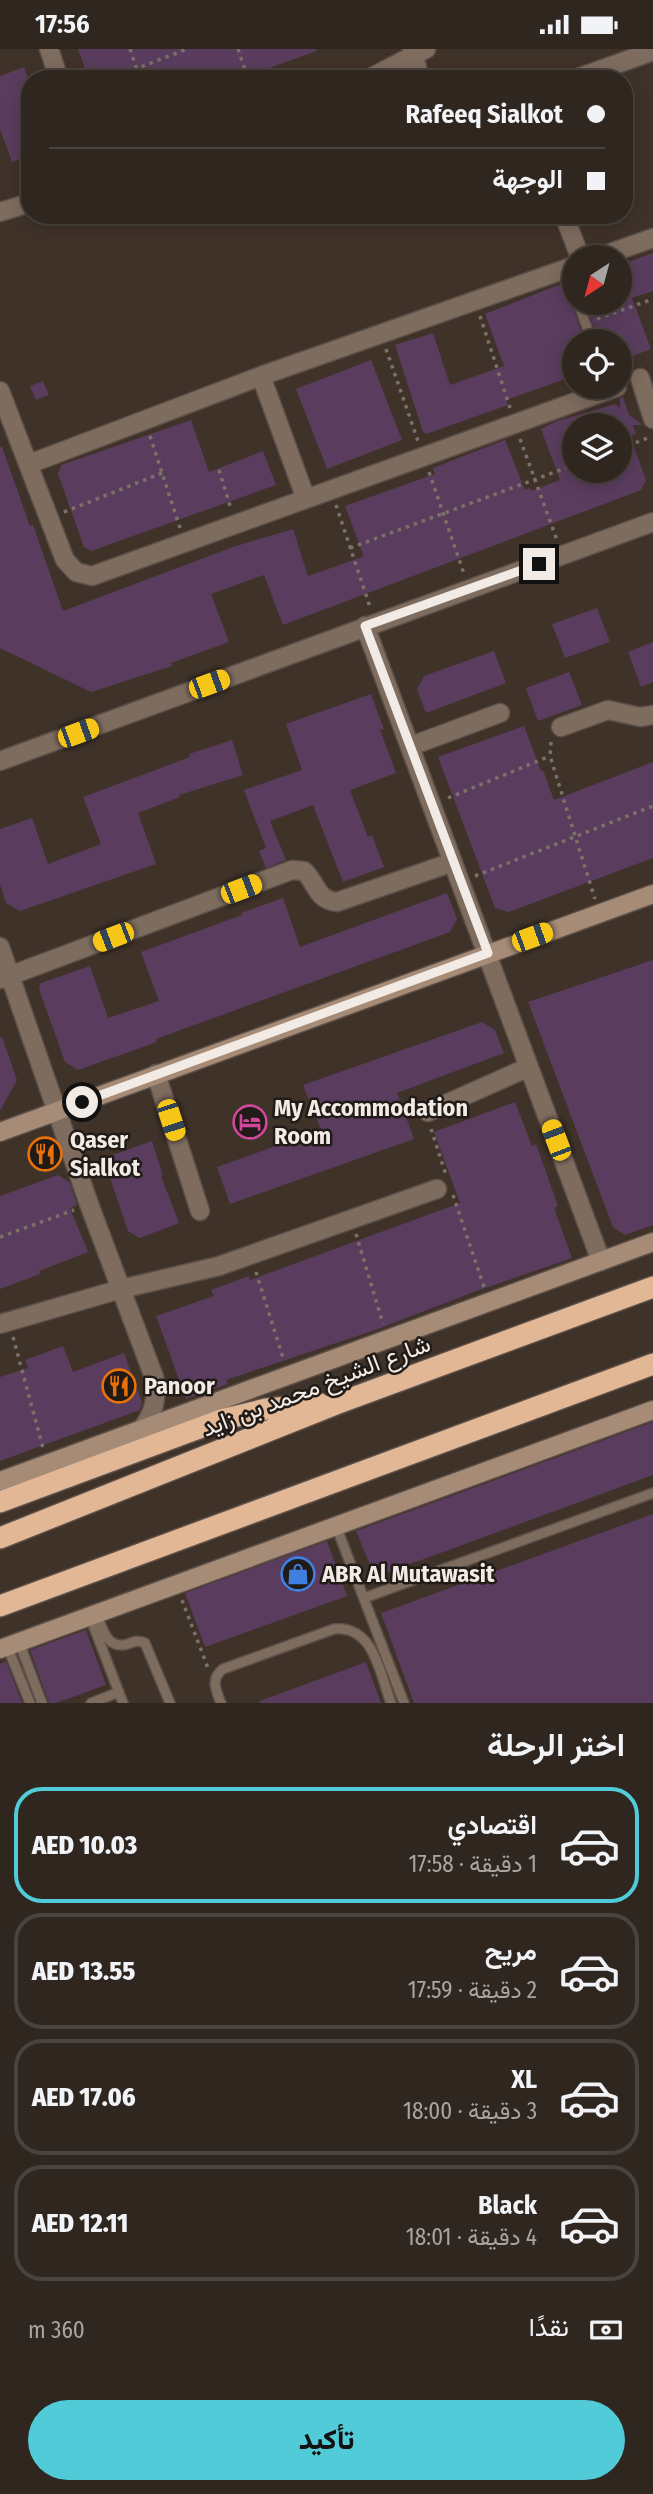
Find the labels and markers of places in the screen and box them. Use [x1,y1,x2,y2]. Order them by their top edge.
place label: My Accommodation Room [274,1094,468,1150]
hotel icon: My Accommodation Room [231,1103,269,1141]
place label: Qaser Sialkot [70,1126,141,1182]
restaurant icon: Qaser Sialkot [26,1135,64,1173]
restaurant icon: Panoor [100,1367,138,1405]
place label: Panoor [144,1372,215,1400]
shop icon: ABR Al Mutawasit [279,1555,317,1593]
place label: ABR Al Mutawasit [321,1560,495,1588]

